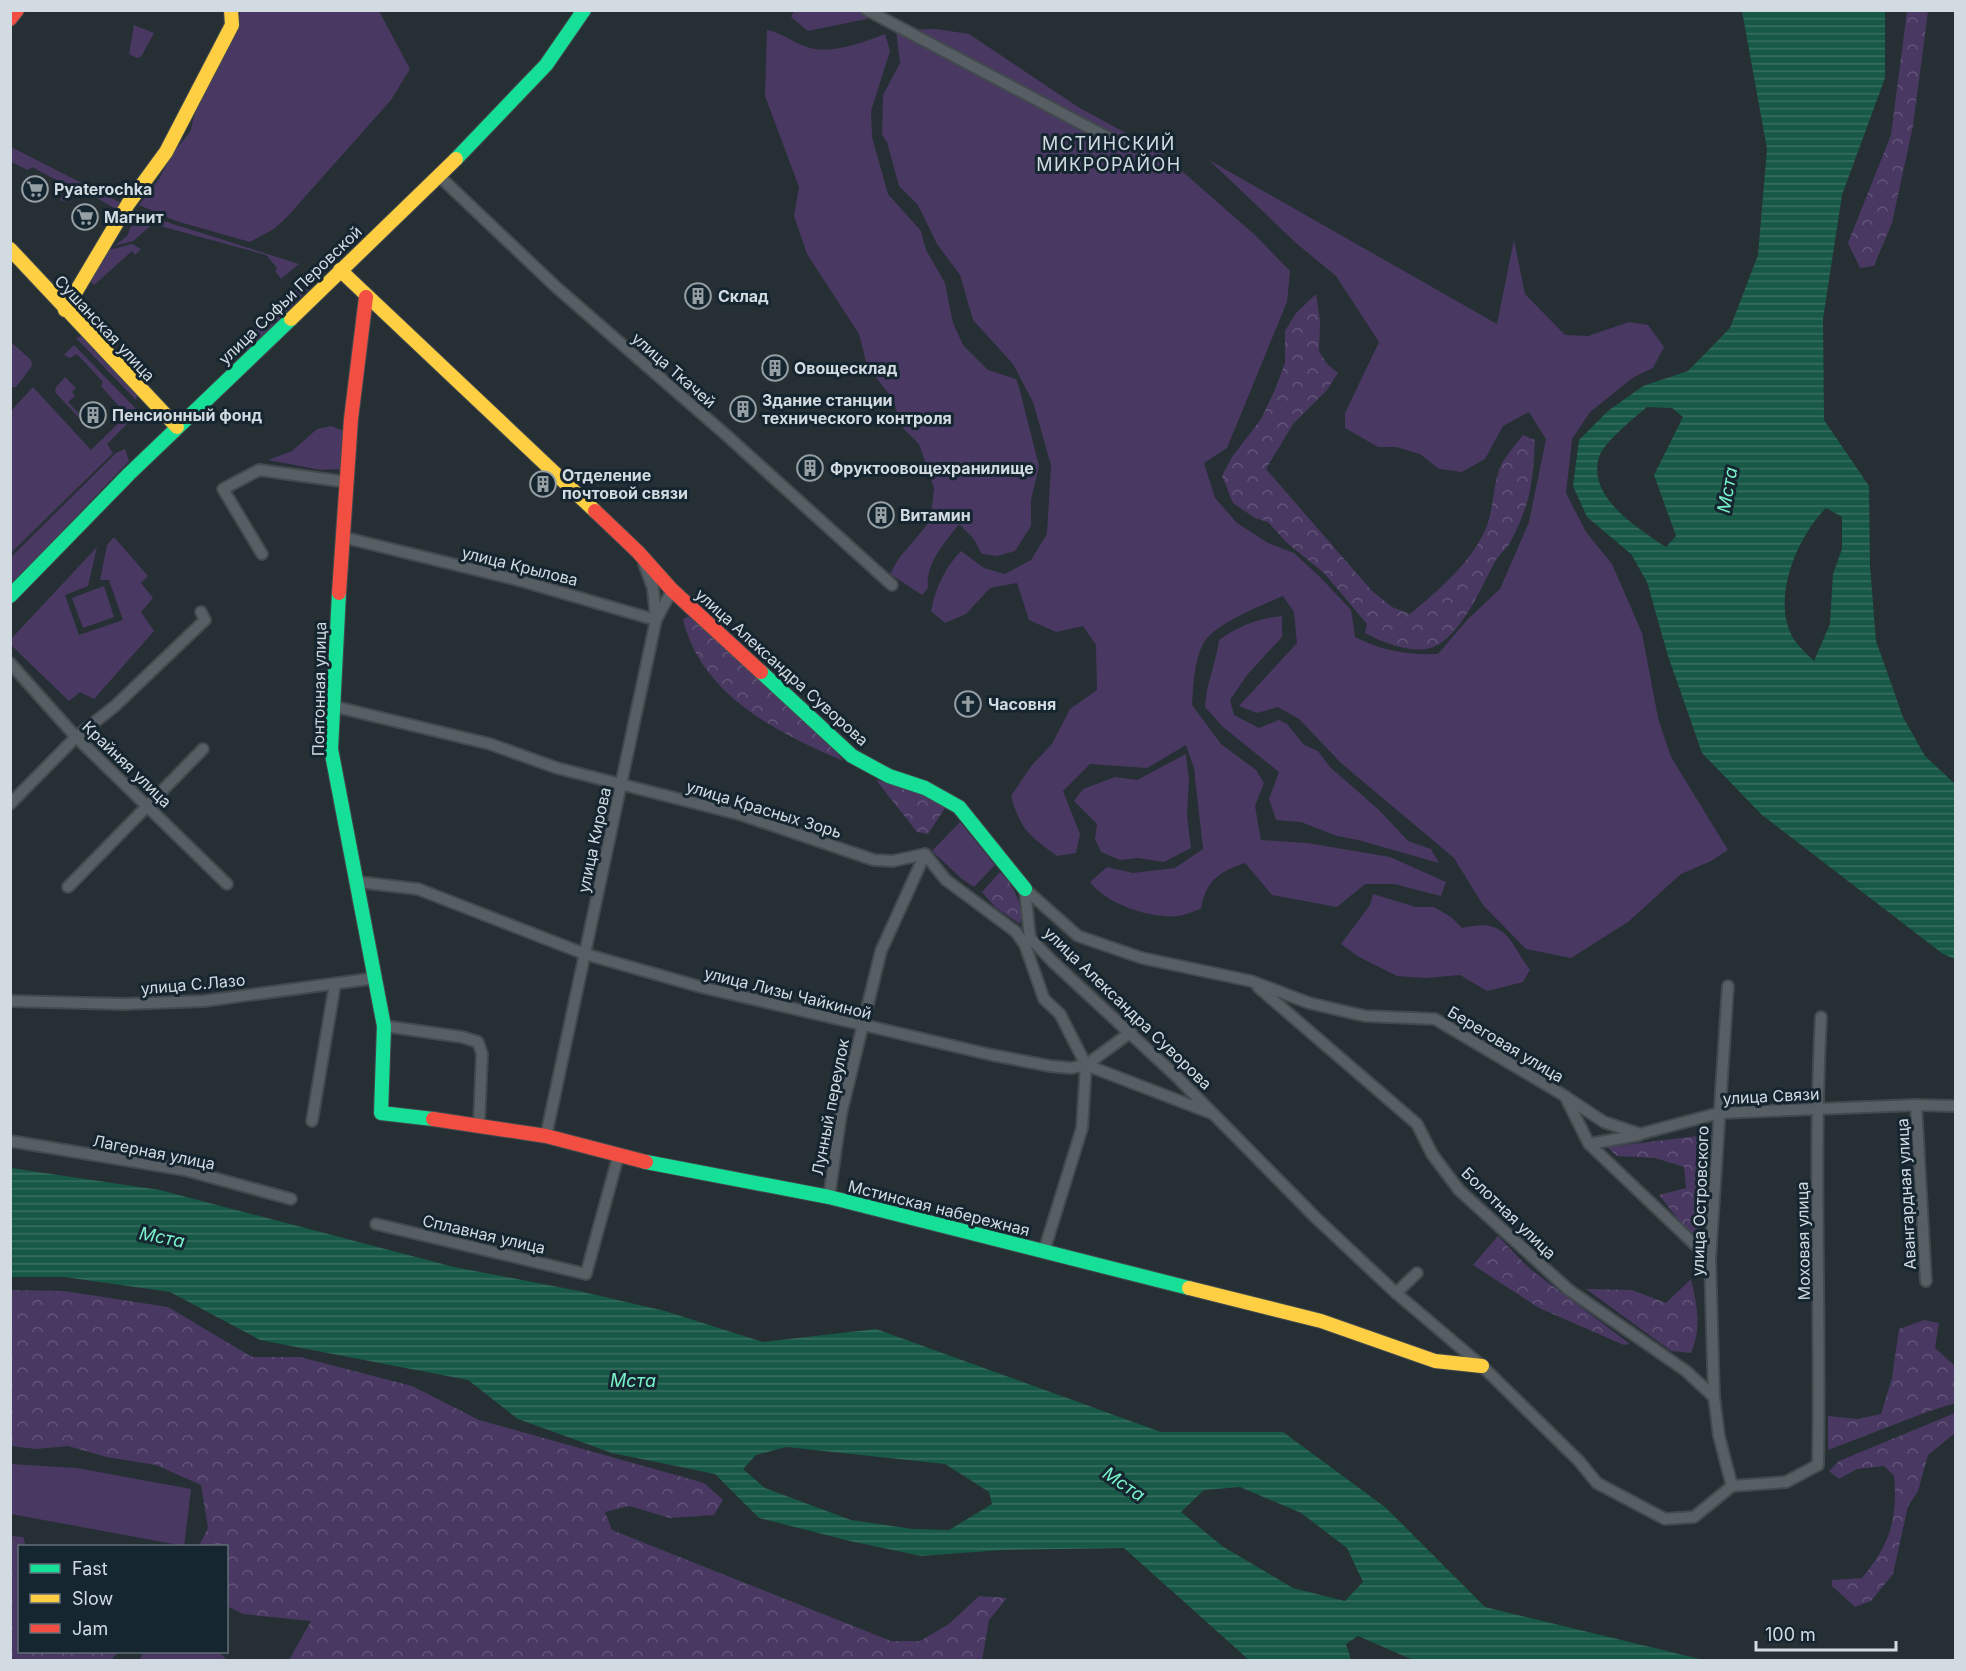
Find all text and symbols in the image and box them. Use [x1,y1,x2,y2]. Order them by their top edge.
district label: МСТИНСКИЙ МИКРОРАЙОН [1036,132,1182,175]
supermarket icon: Pyaterochka [20,174,50,204]
place label: Pyaterochka [54,179,152,199]
supermarket icon: Магнит [70,202,100,232]
place label: Магнит [104,207,164,227]
street label: улица Софьи Перовской [214,221,366,369]
street label: Сушанская улица [51,271,159,385]
building icon: Склад [683,281,713,311]
place label: Склад [718,286,769,306]
street label: улица Ткачей [628,328,720,412]
building icon: Овощесклад [760,353,790,383]
place label: Овощесклад [794,358,898,378]
place label: Здание станции технического контроля [762,390,952,428]
building icon: Здание станции технического контроля [728,394,758,424]
building icon: Пенсионный фонд [78,400,108,430]
place label: Пенсионный фонд [112,405,263,425]
building icon: Фруктоовощехранилище [795,453,825,483]
place label: Фруктоовощехранилище [830,458,1034,478]
place label: Отделение почтовой связи [562,465,688,503]
water label: Мста [1713,466,1741,514]
building icon: Отделение почтовой связи [528,469,558,499]
building icon: Витамин [866,500,896,530]
place label: Витамин [900,505,971,525]
street label: улица Крылова [460,542,580,590]
street label: улица Александра Суворова [691,584,873,750]
street label: Понтонная улица [308,622,330,756]
church icon: Часовня [953,689,983,719]
place label: Часовня [988,694,1056,714]
street label: Крайняя улица [78,716,176,812]
street label: улица Красных Зорь [684,776,844,842]
street label: улица Кирова [573,785,615,895]
street label: улица Александра Суворова [1040,922,1216,1094]
street label: улица Лизы Чайкиной [702,963,874,1023]
street label: улица С.Лазо [140,969,246,999]
street label: Береговая улица [1444,1001,1568,1087]
street label: Лунный переулок [807,1037,853,1177]
street label: улица Связи [1722,1083,1820,1109]
street label: Авангардная улица [1892,1118,1920,1270]
street label: улица Островского [1687,1125,1713,1277]
street label: Лагерная улица [91,1130,217,1174]
street label: Болотная улица [1458,1163,1560,1263]
street label: Мстинская набережная [846,1176,1032,1240]
street label: Моховая улица [1792,1182,1814,1300]
street label: Сплавная улица [421,1210,547,1258]
water label: Мста [137,1222,187,1252]
water label: Мста [610,1370,656,1391]
water label: Мста [1099,1462,1149,1506]
legend [18,1545,228,1653]
text: Fast [72,1558,108,1579]
text: Slow [72,1588,113,1609]
scale bar [1756,1614,1896,1652]
text: Jam [72,1618,108,1639]
text: 100 m [1765,1624,1816,1645]

